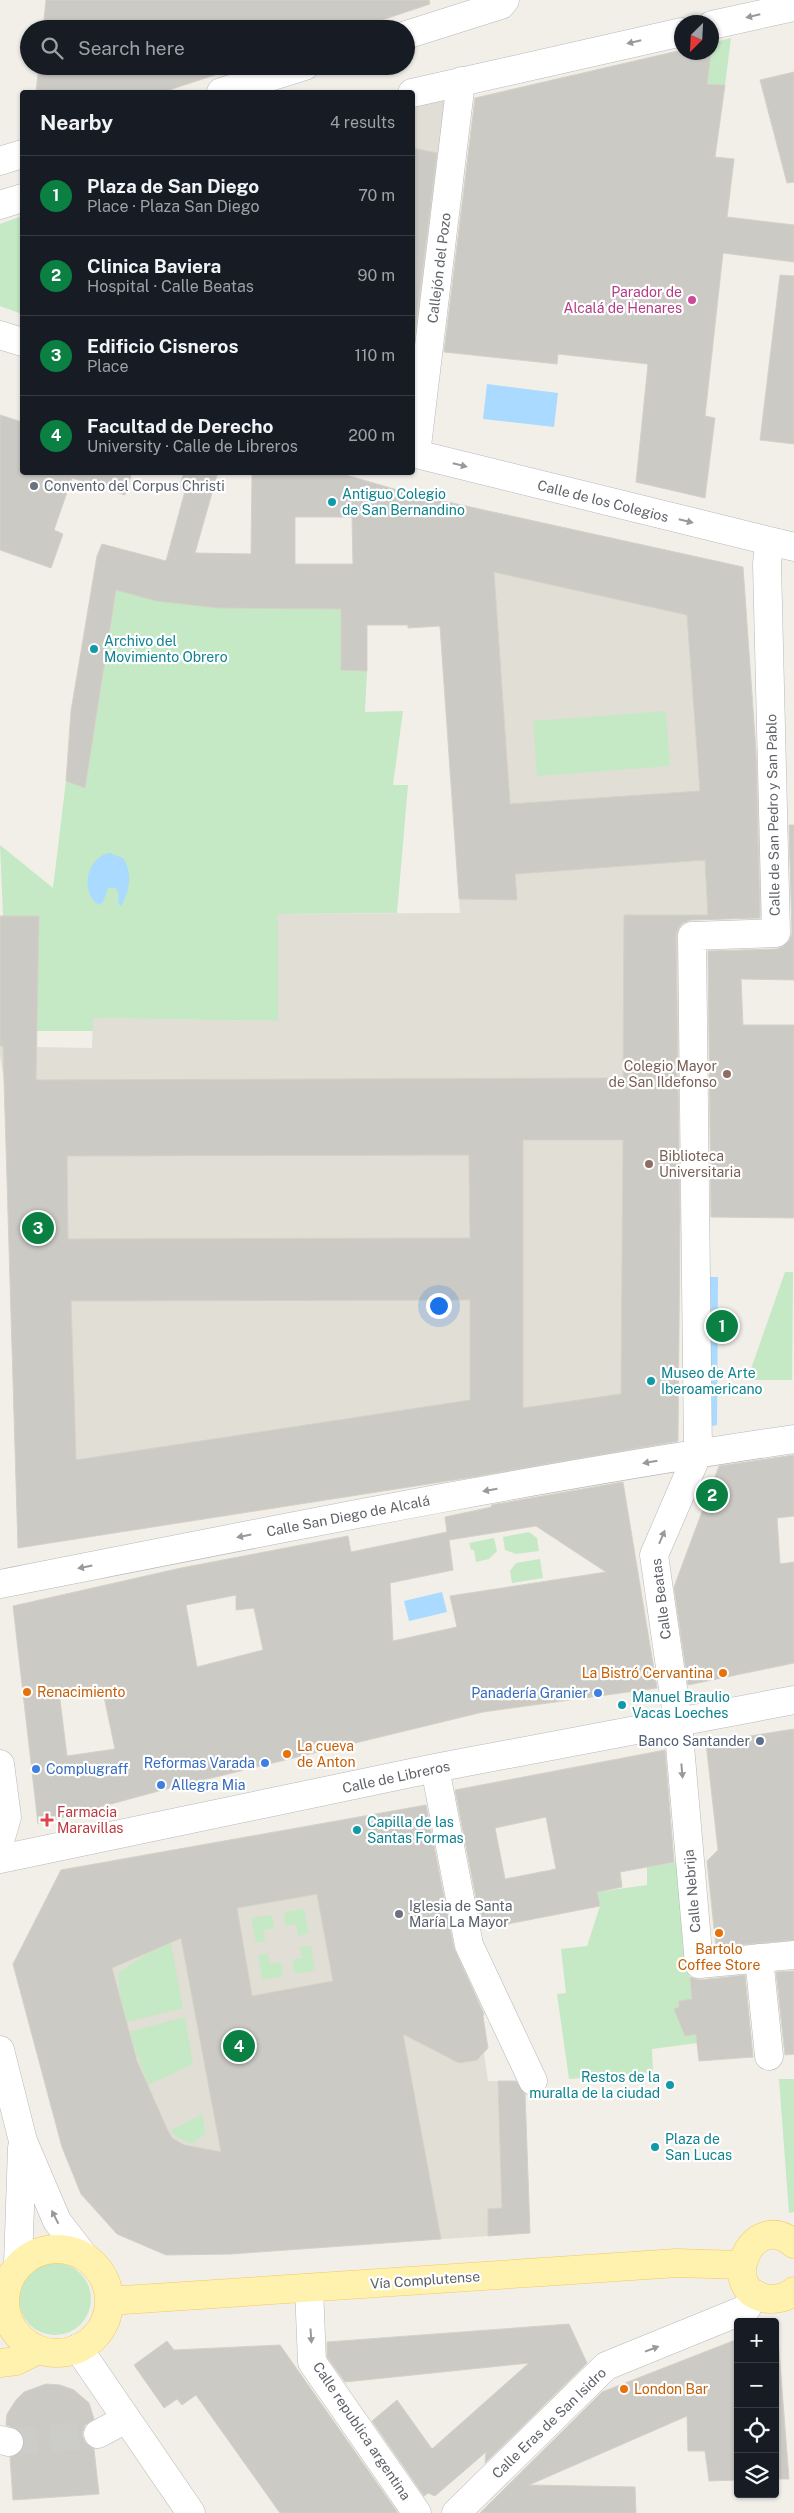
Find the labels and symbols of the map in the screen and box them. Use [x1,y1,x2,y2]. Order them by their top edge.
one-way arrow [745,12,760,20]
north arrow [674,15,719,60]
one-way arrow [626,38,641,46]
street label: Callejón del Pozo [424,212,454,324]
place label: Parador de Alcalá de Henares [564,284,682,316]
marker: Parador de Alcalá de Henares [686,294,698,306]
one-way arrow [452,461,467,469]
street label: Calle de los Colegios [536,477,670,525]
place label: Convento del Corpus Christi [44,478,225,494]
marker: Convento del Corpus Christi [28,480,40,492]
place label: Antiguo Colegio de San Bernandino [342,486,465,518]
marker: Antiguo Colegio de San Bernandino [326,496,338,508]
one-way arrow [678,517,693,525]
place label: Archivo del Movimiento Obrero [104,633,228,665]
marker: Archivo del Movimiento Obrero [88,643,100,655]
street label: Calle de San Pedro y San Pablo [763,714,783,916]
place label: Colegio Mayor de San Ildefonso [609,1058,717,1090]
marker: Colegio Mayor de San Ildefonso [721,1068,733,1080]
place label: Biblioteca Universitaria [659,1148,741,1180]
marker: Biblioteca Universitaria [643,1158,655,1170]
pin: 3 [22,1209,54,1247]
your location [426,1293,452,1319]
pin: 1 [706,1307,738,1345]
place label: Museo de Arte Iberoamericano [661,1365,762,1397]
marker: Museo de Arte Iberoamericano [645,1375,657,1387]
one-way arrow [641,1458,657,1466]
pin: 2 [696,1476,728,1514]
one-way arrow [481,1486,497,1494]
street label: Calle San Diego de Alcalá [265,1492,431,1540]
one-way arrow [658,1530,666,1544]
one-way arrow [236,1532,252,1540]
street label: Calle Beatas [648,1558,674,1640]
one-way arrow [76,1564,92,1572]
place label: La Bistró Cervantina [582,1665,713,1681]
marker: La Bistró Cervantina [717,1667,729,1679]
place label: Renacimiento [37,1684,126,1700]
place label: Panadería Granier [471,1685,588,1701]
marker: Renacimiento [21,1686,33,1698]
marker: Panadería Granier [592,1687,604,1699]
place label: Manuel Braulio Vacas Loeches [632,1689,730,1721]
marker: Manuel Braulio Vacas Loeches [616,1699,628,1711]
place label: Banco Santander [638,1733,750,1749]
marker: Banco Santander [754,1735,766,1747]
place label: La cueva de Anton [297,1738,356,1770]
marker: La cueva de Anton [281,1748,293,1760]
place label: Reformas Varada [144,1755,255,1771]
marker: Reformas Varada [259,1757,271,1769]
street label: Calle de Libreros [341,1758,451,1796]
place label: Complugraff [46,1761,129,1777]
marker: Complugraff [30,1763,42,1775]
one-way arrow [678,1764,686,1780]
place label: Allegra Mia [171,1777,245,1793]
marker: Allegra Mia [155,1779,167,1791]
place label: Farmacia Maravillas [57,1804,123,1836]
marker: Farmacia Maravillas [41,1814,53,1826]
place label: Capilla de las Santas Formas [367,1814,464,1846]
marker: Capilla de las Santas Formas [351,1824,363,1836]
street label: Calle Nebrija [680,1849,704,1933]
place label: Iglesia de Santa María La Mayor [409,1898,512,1930]
marker: Iglesia de Santa María La Mayor [393,1908,405,1920]
marker: Bartolo Coffee Store [713,1927,725,1939]
place label: Bartolo Coffee Store [678,1941,760,1973]
pin: 4 [223,2027,255,2065]
place label: Restos de la muralla de la ciudad [529,2069,660,2101]
marker: Restos de la muralla de la ciudad [664,2079,676,2091]
place label: Plaza de San Lucas [665,2131,732,2163]
marker: Plaza de San Lucas [649,2141,661,2153]
one-way arrow [51,2210,59,2224]
street label: Vía Complutense [369,2268,481,2292]
one-way arrow [307,2329,315,2345]
one-way arrow [644,2345,659,2352]
street label: Calle republica argentina [310,2359,414,2503]
street label: Calle Eras de San Isidro [489,2364,609,2482]
place label: London Bar [634,2381,708,2397]
marker: London Bar [618,2383,630,2395]

